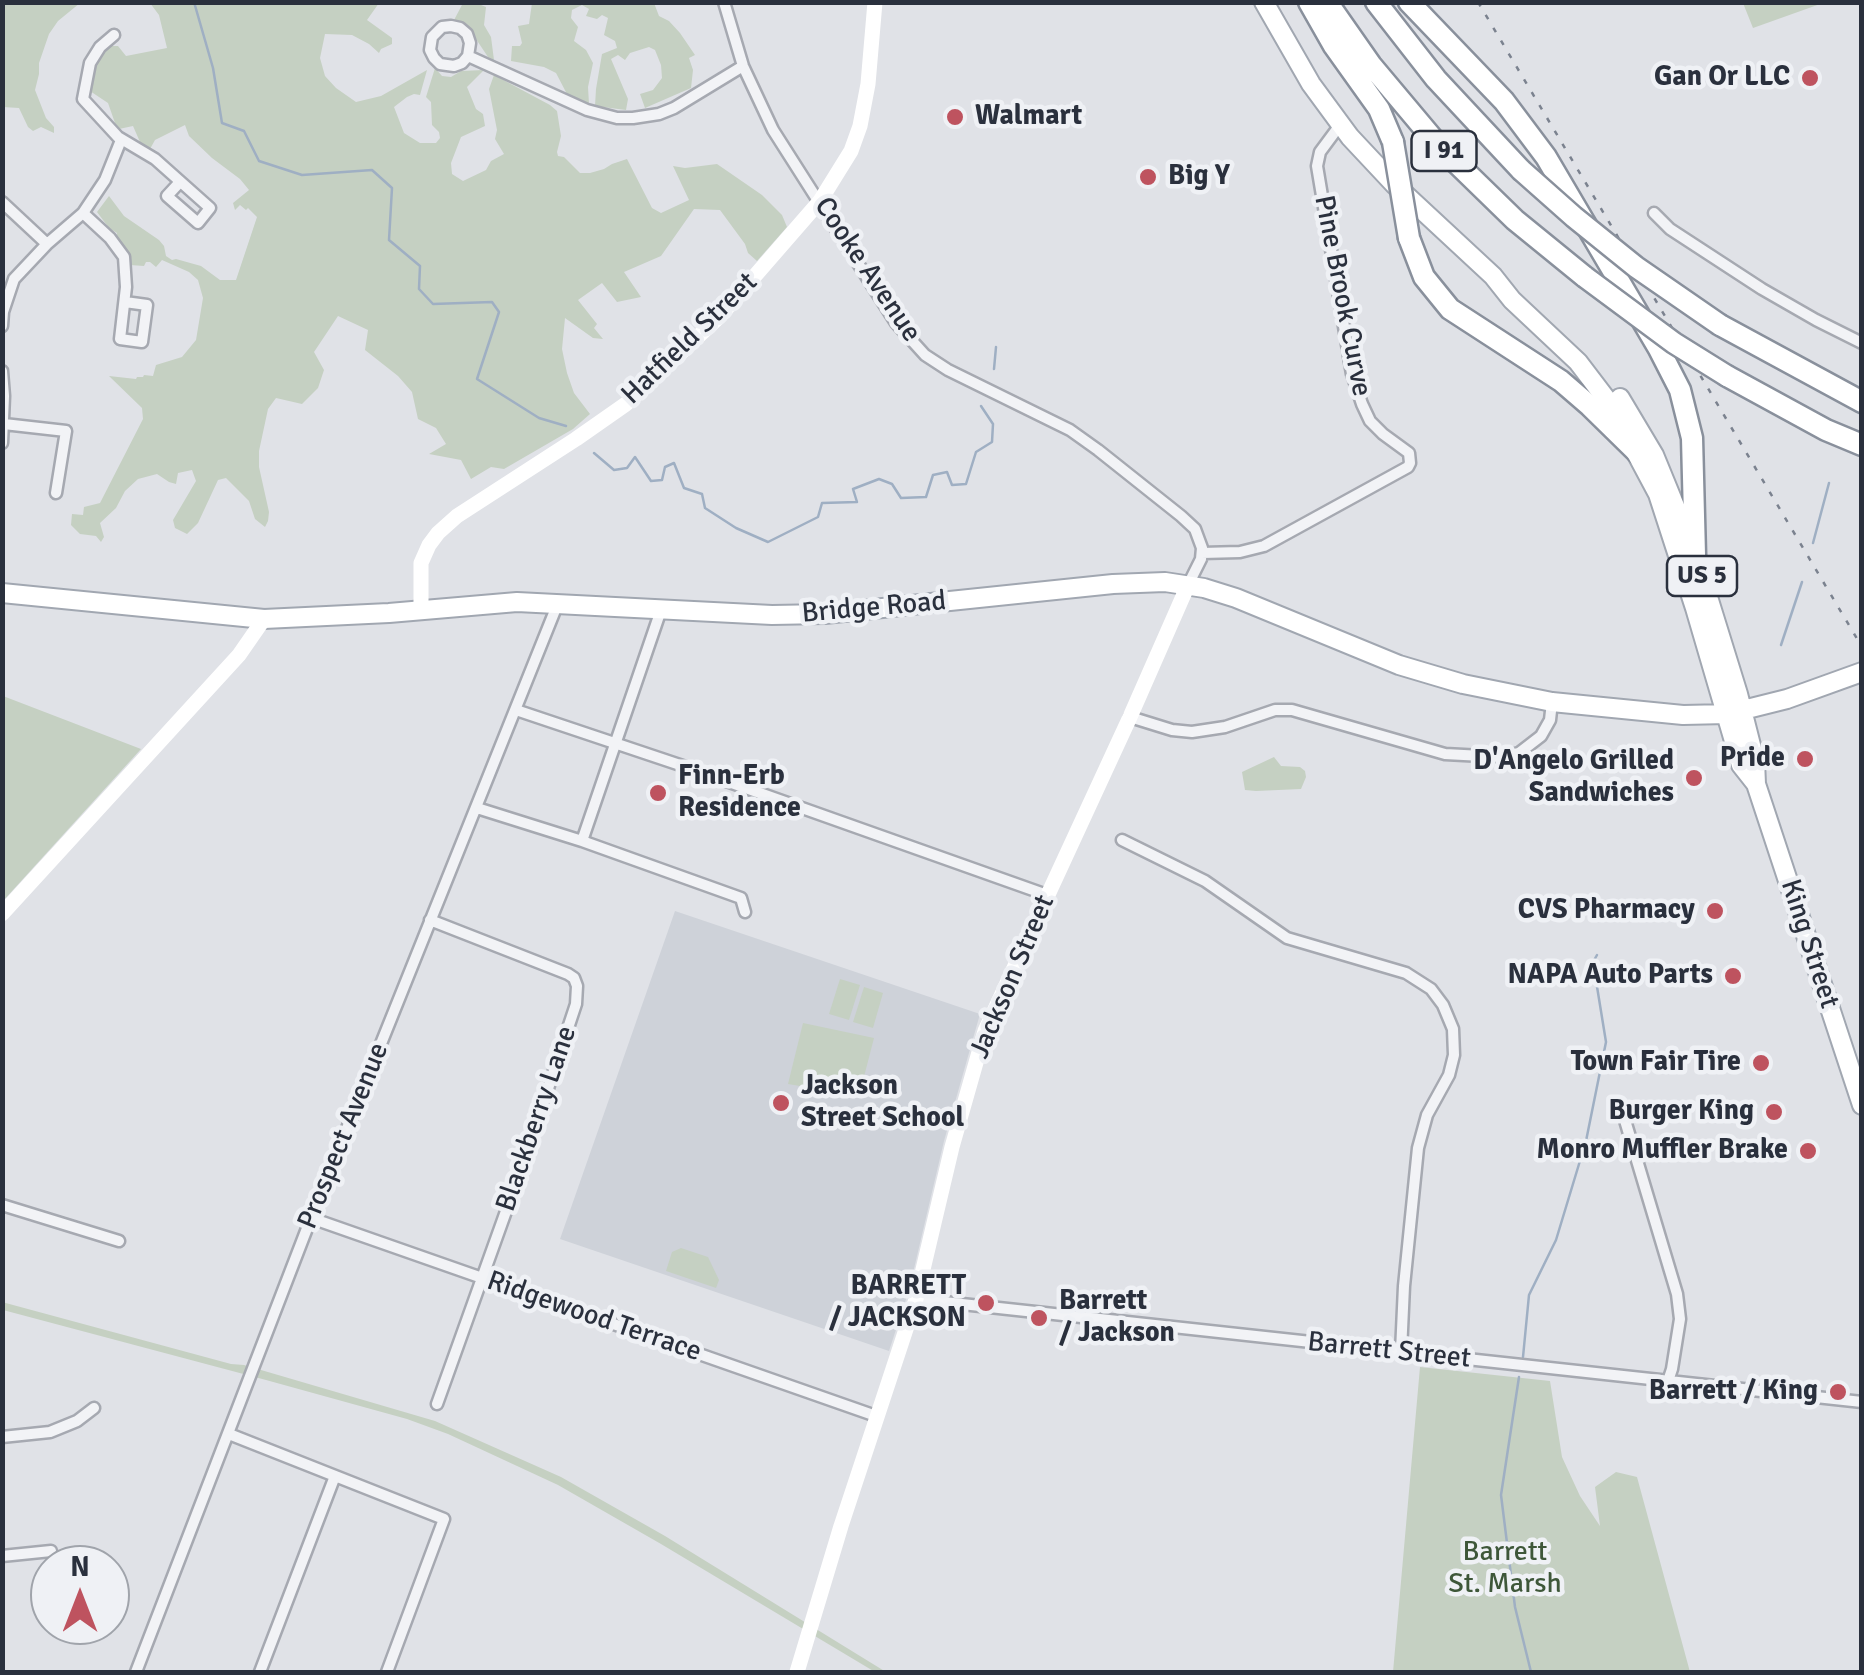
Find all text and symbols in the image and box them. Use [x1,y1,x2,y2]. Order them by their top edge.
place label: Gan Or LLC [1654,61,1790,95]
marker: Gan Or LLC [1799,67,1821,89]
place label: Walmart [975,100,1082,134]
marker: Walmart [944,106,966,128]
road number: I 91 [1412,131,1476,171]
place label: Big Y [1168,160,1230,194]
marker: Big Y [1137,166,1159,188]
street label: Cooke Avenue [806,191,928,349]
street label: Pine Brook Curve [1306,193,1378,399]
street label: Hatfield Street [615,266,765,412]
road number: US 5 [1667,556,1737,596]
street label: Bridge Road [800,585,948,631]
place label: Pride [1720,742,1785,776]
place label: D'Angelo Grilled Sandwiches [1473,745,1674,811]
marker: Pride [1794,748,1816,770]
place label: Finn-Erb Residence [678,760,801,826]
marker: D'Angelo Grilled Sandwiches [1683,767,1705,789]
marker: Finn-Erb Residence [647,782,669,804]
street label: King Street [1772,875,1846,1013]
street label: Jackson Street [963,890,1063,1064]
place label: CVS Pharmacy [1518,894,1695,928]
marker: CVS Pharmacy [1704,900,1726,922]
place label: NAPA Auto Parts [1508,959,1713,993]
marker: NAPA Auto Parts [1722,965,1744,987]
street label: Blackberry Lane [490,1022,584,1216]
street label: Prospect Avenue [291,1038,397,1234]
place label: Town Fair Tire [1571,1046,1741,1080]
marker: Town Fair Tire [1750,1052,1772,1074]
place label: Jackson Street School [801,1070,964,1136]
marker: Jackson Street School [770,1092,792,1114]
place label: Burger King [1608,1095,1754,1129]
marker: Burger King [1763,1101,1785,1123]
place label: Monro Muffler Brake [1537,1134,1788,1168]
marker: Monro Muffler Brake [1797,1140,1819,1162]
street label: Ridgewood Terrace [482,1265,706,1369]
place label: BARRETT / JACKSON [829,1270,966,1336]
place label: Barrett / Jackson [1059,1285,1175,1351]
marker: BARRETT / JACKSON [975,1292,997,1314]
marker: Barrett / Jackson [1028,1307,1050,1329]
street label: Barrett Street [1306,1326,1472,1376]
place label: Barrett / King [1649,1375,1818,1409]
marker: Barrett / King [1827,1381,1849,1403]
park label: Barrett St. Marsh [1448,1536,1562,1602]
north arrow [30,1545,130,1645]
text: N [70,1550,90,1584]

